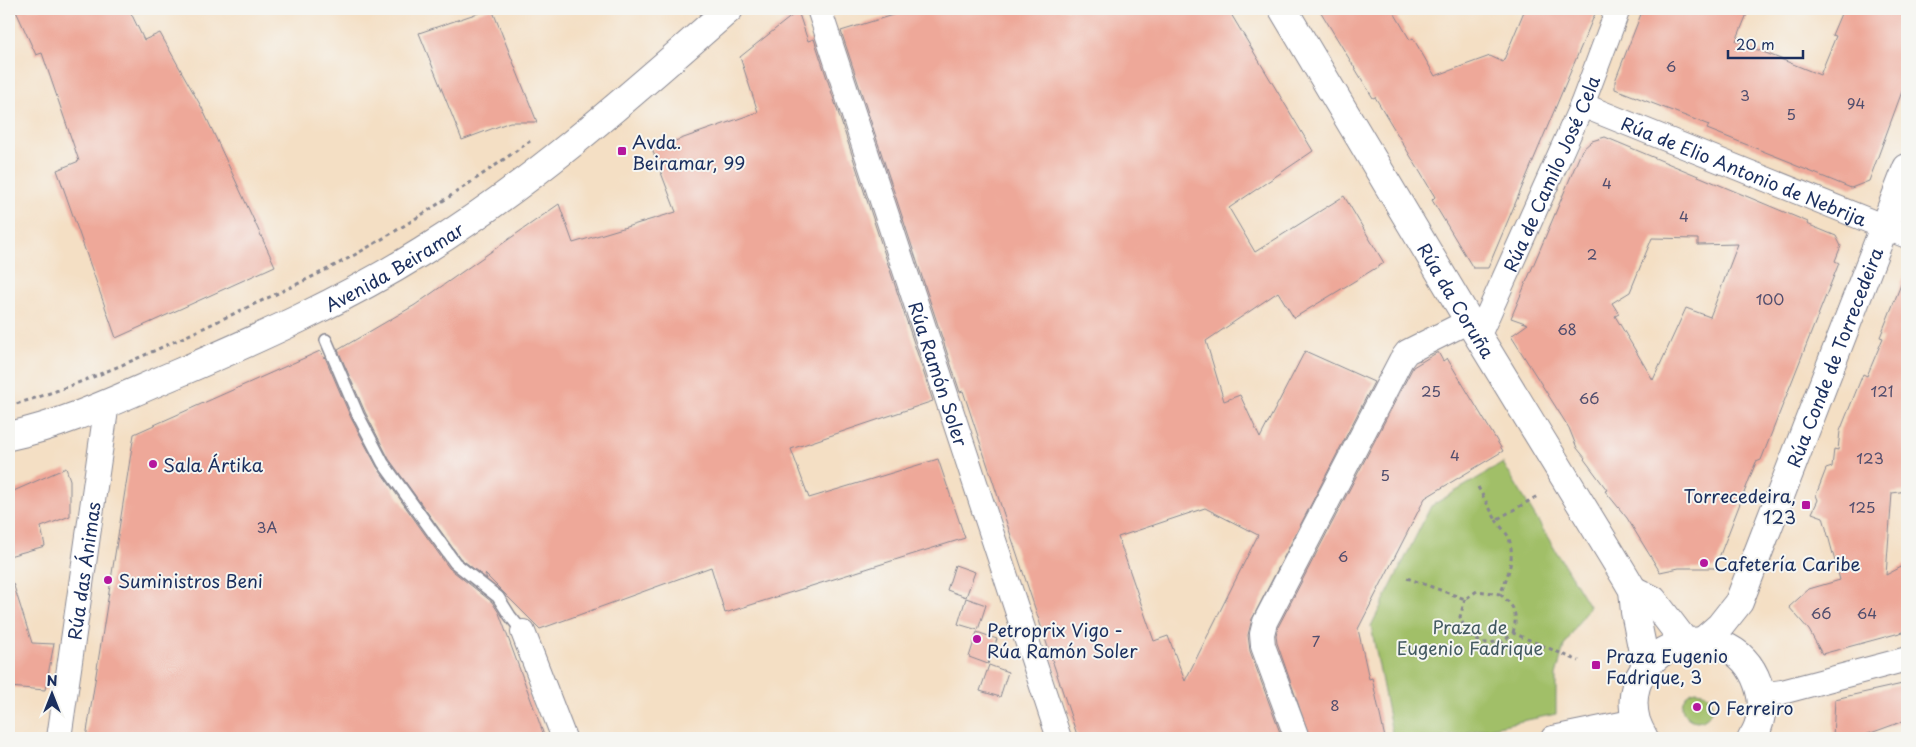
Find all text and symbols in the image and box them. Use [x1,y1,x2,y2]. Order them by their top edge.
scale bar [1728,28,1804,60]
text: 20 m [1736,32,1775,55]
house number: 6 [1666,54,1676,77]
street label: Rúa de Camilo José Cela [1496,71,1605,276]
house number: 3 [1740,83,1750,106]
house number: 94 [1847,91,1865,114]
house number: 5 [1786,102,1796,125]
street label: Rúa de Elio Antonio de Nebrija [1618,109,1871,232]
place label: Avda. Beiramar, 99 [632,128,745,176]
marker: Avda. Beiramar, 99 [616,145,628,157]
house number: 4 [1602,171,1612,194]
house number: 4 [1679,204,1689,227]
street label: Avenida Beiramar [320,214,470,317]
street label: Rúa da Coruña [1412,237,1502,364]
house number: 2 [1587,242,1597,265]
street label: Rúa Conde de Torrecedeira [1779,242,1889,471]
house number: 100 [1756,287,1784,310]
street label: Rúa Ramón Soler [903,298,976,450]
house number: 68 [1557,317,1577,340]
house number: 25 [1421,379,1441,402]
house number: 121 [1870,379,1894,402]
house number: 66 [1579,386,1599,409]
house number: 4 [1450,443,1460,466]
house number: 123 [1856,446,1884,469]
place label: Sala Ártika [163,451,264,478]
marker: Sala Ártika [147,458,159,470]
house number: 5 [1380,463,1390,486]
place label: Torrecedeira, 123 [1683,482,1796,530]
house number: 125 [1849,495,1875,518]
marker: Torrecedeira, 123 [1800,499,1812,511]
street label: Rúa das Ánimas [60,500,106,641]
house number: 3A [257,515,278,538]
house number: 6 [1338,544,1348,567]
place label: Cafetería Caribe [1714,550,1861,577]
marker: Cafetería Caribe [1698,557,1710,569]
place label: Suministros Beni [118,567,263,594]
marker: Suministros Beni [102,574,114,586]
house number: 66 [1811,601,1831,624]
house number: 64 [1857,601,1877,624]
park label: Praza de Eugenio Fadrique [1397,613,1543,661]
place label: Petroprix Vigo - Rúa Ramón Soler [987,616,1138,664]
house number: 7 [1312,629,1321,652]
marker: Petroprix Vigo - Rúa Ramón Soler [971,633,983,645]
place label: Praza Eugenio Fadrique, 3 [1606,642,1728,690]
marker: Praza Eugenio Fadrique, 3 [1590,659,1602,671]
north arrow [28,670,78,720]
text: N [46,670,58,691]
house number: 8 [1330,693,1340,716]
place label: O Ferreiro [1707,694,1794,721]
marker: O Ferreiro [1691,701,1703,713]

